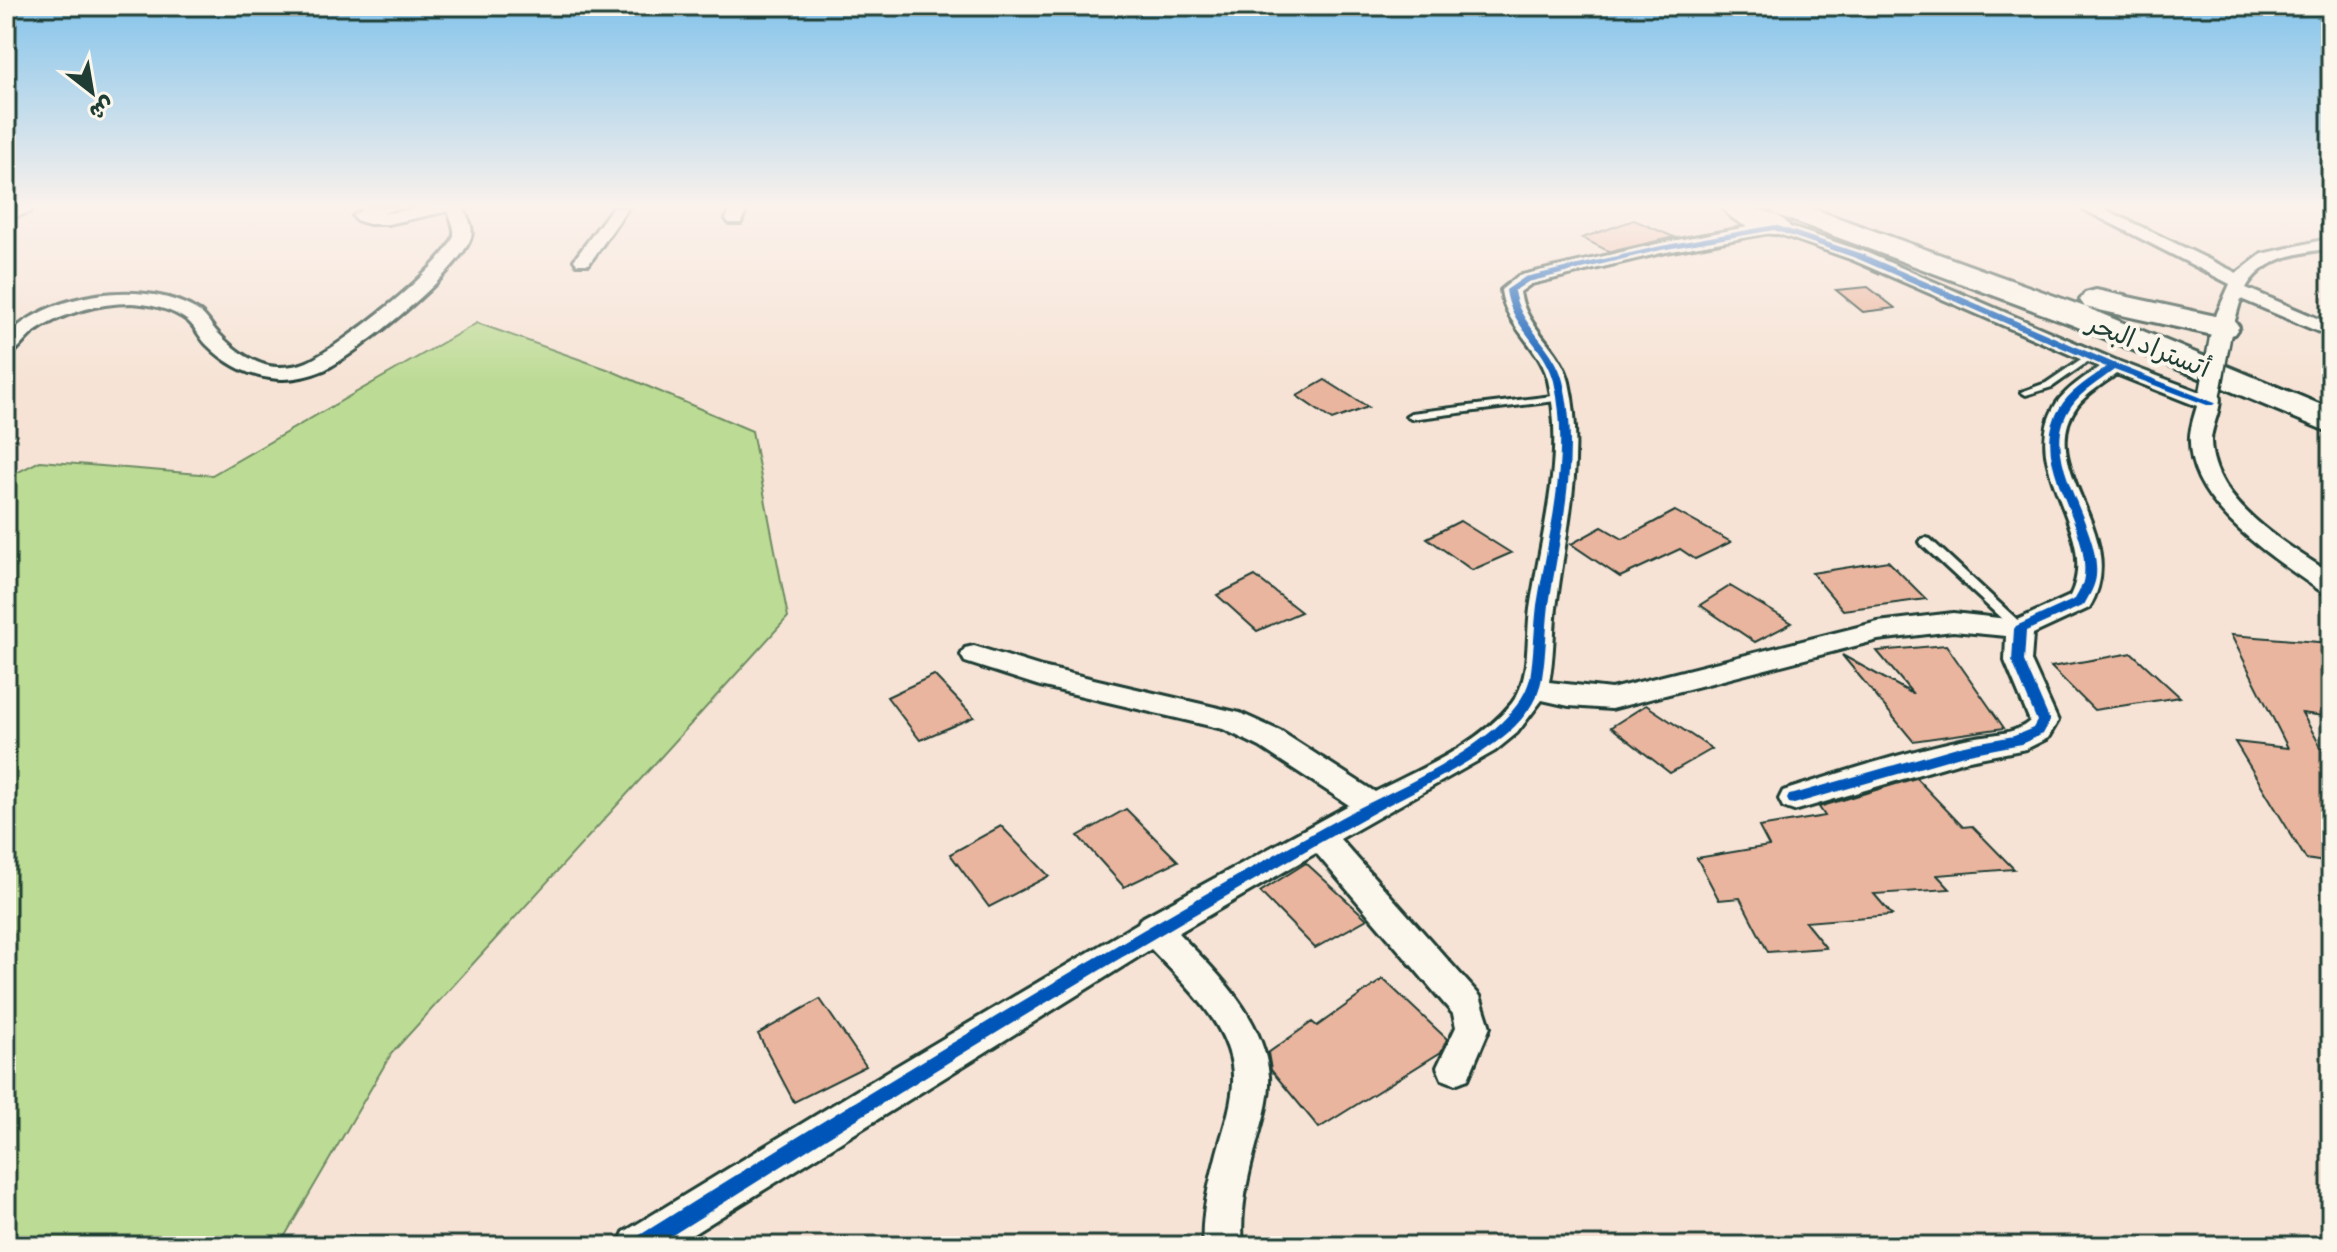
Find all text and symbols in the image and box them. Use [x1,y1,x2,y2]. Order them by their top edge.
north arrow [52,52,132,132]
text: ش [84,90,120,128]
street label: أتستراد البحر [2081,304,2216,386]

